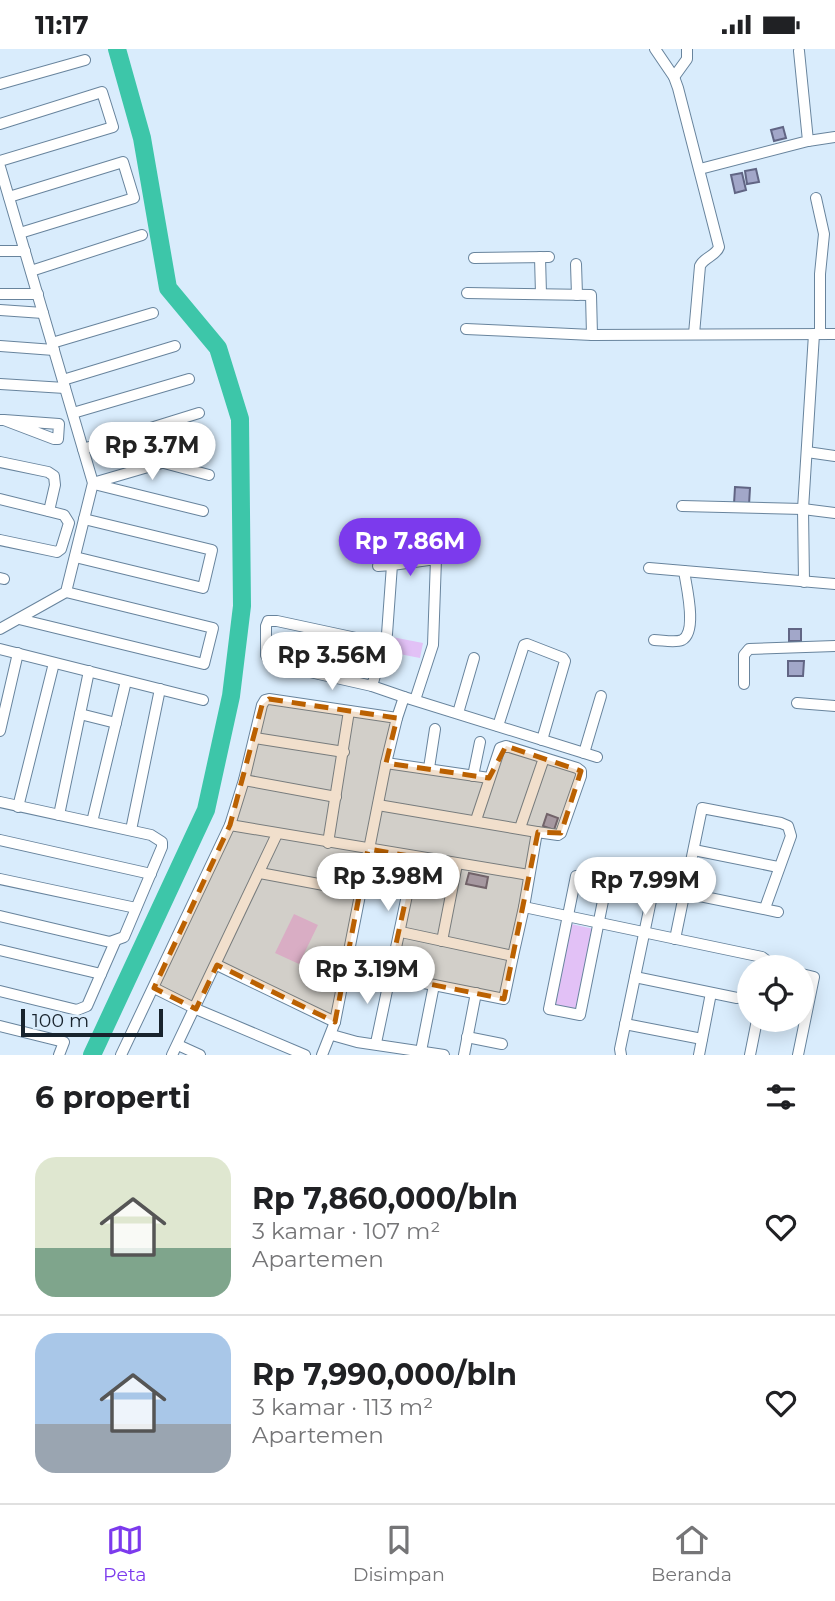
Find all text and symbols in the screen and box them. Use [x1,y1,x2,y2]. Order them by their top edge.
text: 11:17 [35,9,89,41]
pin: Rp 3.7M [87,423,217,482]
text: Rp 3.7M [105,431,199,459]
pin: Rp 7.86M [338,519,482,578]
text: Rp 7.86M [355,527,465,555]
pin: Rp 3.56M [260,633,404,692]
text: Rp 3.56M [277,641,387,669]
pin: Rp 3.98M [316,853,460,913]
pin: Rp 7.99M [573,857,717,917]
text: Rp 3.98M [333,862,443,890]
text: Rp 7.99M [590,866,700,894]
pin: Rp 3.19M [295,947,439,1006]
text: Rp 3.19M [315,955,419,983]
map controls [737,955,814,1032]
button: locate [737,955,814,1032]
scale bar [21,1006,163,1038]
text: 100 m [32,1009,89,1032]
icon: filters [762,1078,800,1116]
text: 6 properti [35,1079,191,1116]
text: Rp 7,860,000/bln [252,1180,518,1217]
icon: home [91,1185,175,1269]
icon: heart [762,1208,800,1246]
text: 3 kamar · 107 m² [252,1217,440,1245]
text: Apartemen [252,1245,384,1273]
text: Rp 7,990,000/bln [252,1356,517,1393]
icon: home [91,1361,175,1445]
icon: heart [762,1384,800,1422]
text: 3 kamar · 113 m² [252,1393,433,1421]
text: Apartemen [252,1421,384,1449]
tab: Peta [103,1521,147,1586]
tab: Disimpan [353,1521,445,1586]
tab: Beranda [651,1521,732,1586]

